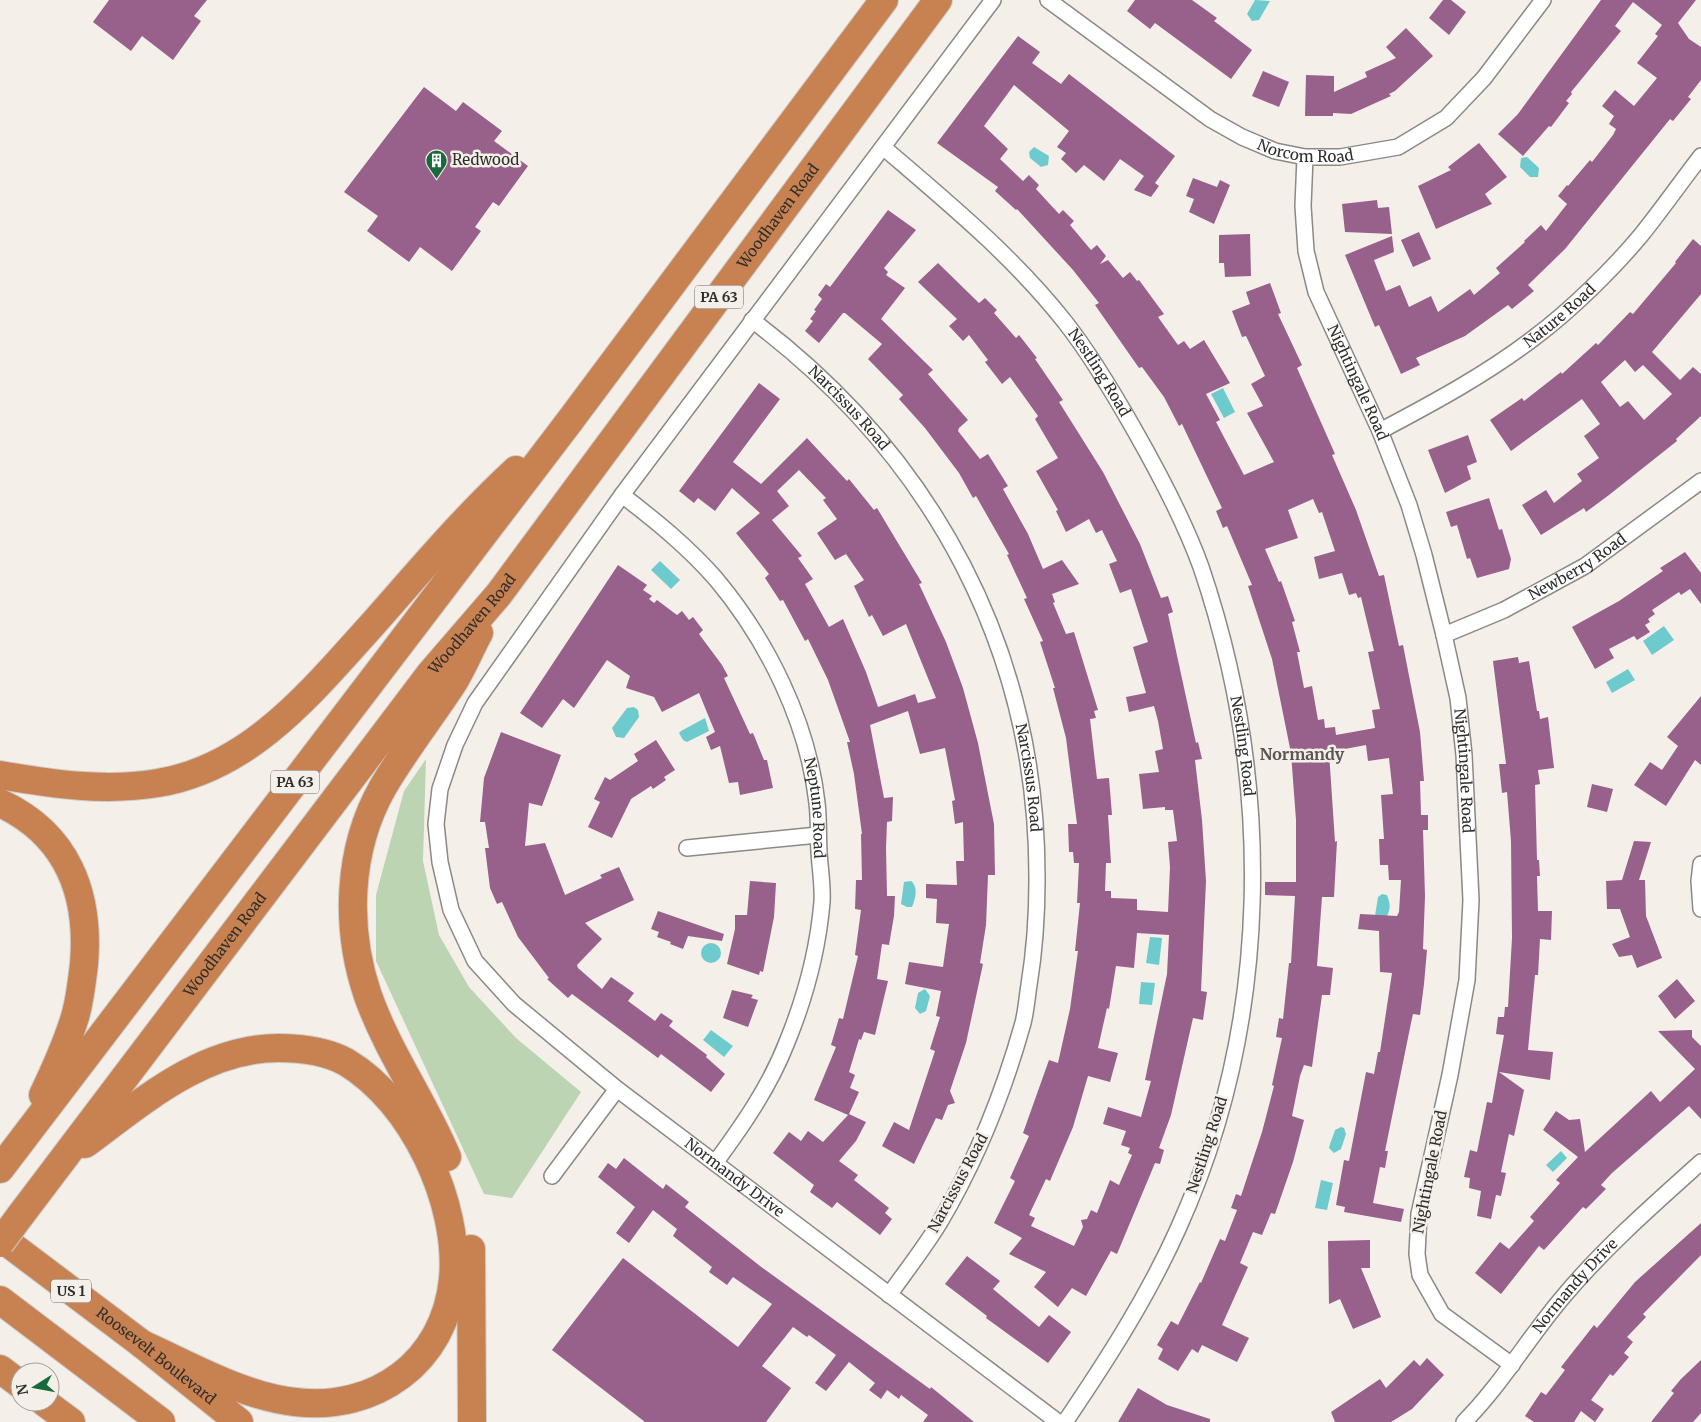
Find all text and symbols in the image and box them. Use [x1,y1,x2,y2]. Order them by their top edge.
street label: Norcom Road [1255,135,1355,166]
building icon: Redwood [424,148,448,179]
place label: Redwood [452,150,519,169]
street label: Woodhaven Road [732,160,823,273]
street label: Nature Road [1520,279,1599,351]
road number: PA 63 [695,286,743,308]
street label: Nightingale Road [1323,322,1393,443]
street label: Nestling Road [1064,324,1135,420]
street label: Narcissus Road [805,361,894,454]
street label: Newberry Road [1525,529,1630,604]
street label: Woodhaven Road [423,570,520,679]
street label: Nestling Road [1226,694,1259,797]
street label: Nightingale Road [1450,707,1478,834]
street label: Narcissus Road [1012,722,1046,833]
district label: Normandy [1260,744,1345,764]
street label: Neptune Road [800,755,829,859]
road number: PA 63 [271,770,319,794]
street label: Woodhaven Road [179,889,270,1001]
street label: Nestling Road [1182,1094,1231,1196]
street label: Nightingale Road [1408,1109,1451,1235]
street label: Narcissus Road [923,1130,992,1236]
street label: Normandy Drive [681,1133,788,1221]
street label: Normandy Drive [1528,1234,1622,1337]
road number: US 1 [51,1280,91,1302]
street label: Roosevelt Boulevard [93,1303,220,1408]
north arrow [10,1362,60,1412]
text: N [12,1382,32,1397]

